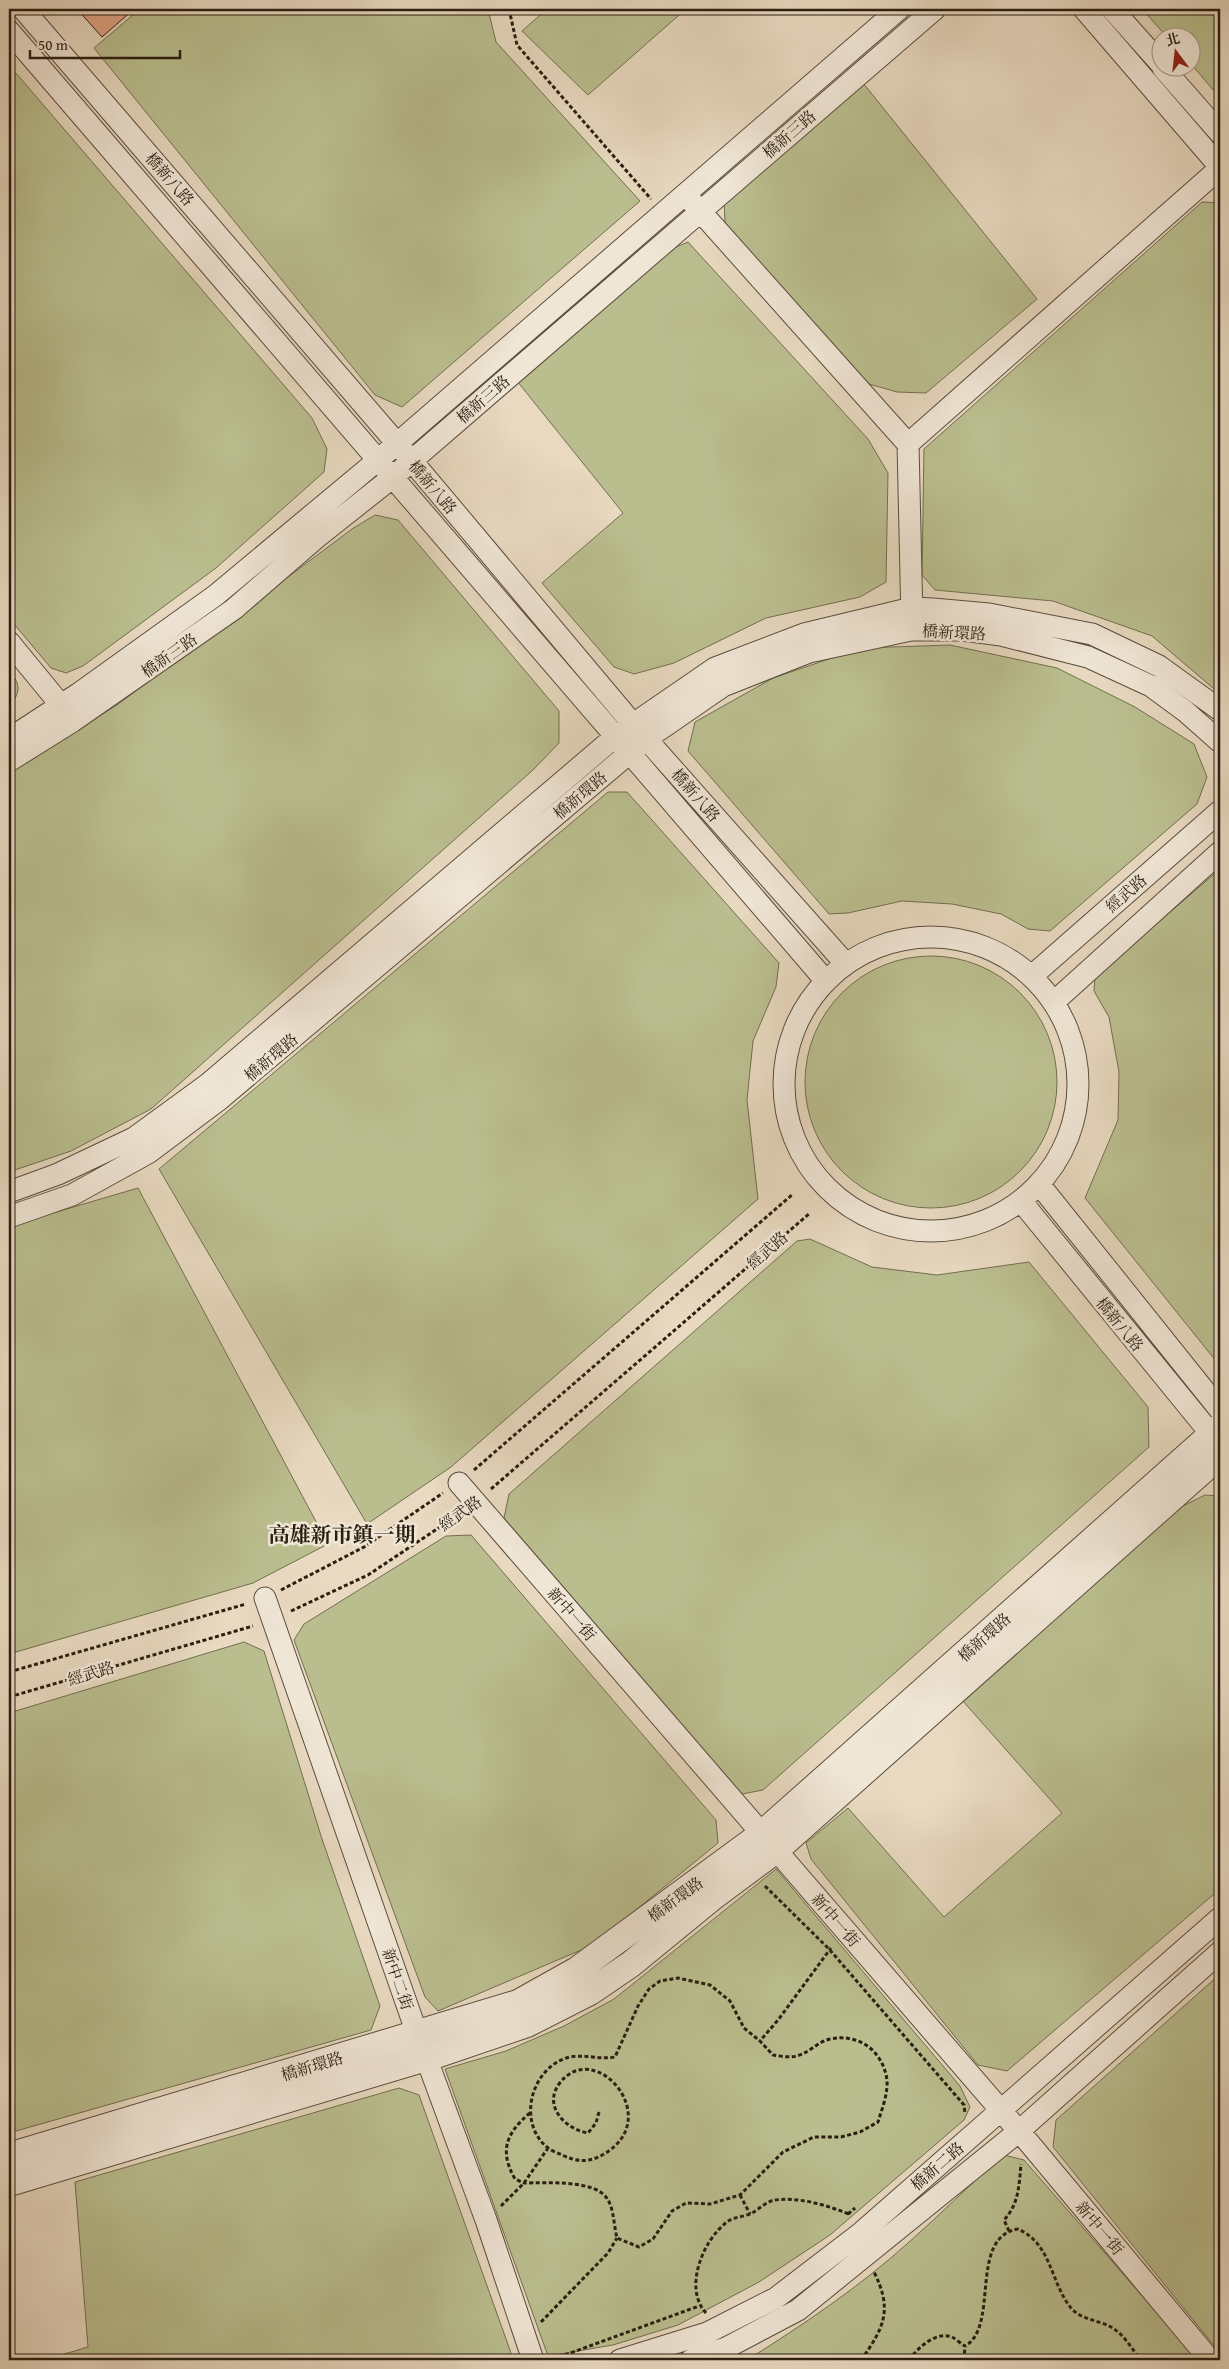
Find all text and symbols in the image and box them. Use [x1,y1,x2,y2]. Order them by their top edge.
scale bar [30,28,180,60]
north arrow [1152,28,1202,78]
text: 北 [1163,28,1182,51]
text: 50 m [38,34,69,55]
street label: 橋新三路 [757,104,821,164]
street label: 橋新八路 [140,147,200,211]
street label: 橋新三路 [451,369,515,429]
street label: 橋新八路 [403,455,463,519]
street label: 橋新環路 [921,618,987,646]
street label: 橋新三路 [136,627,202,683]
street label: 橋新八路 [666,763,726,827]
street label: 橋新環路 [548,765,612,825]
street label: 經武路 [1100,868,1152,918]
street label: 橋新環路 [239,1027,303,1087]
street label: 經武路 [741,1225,793,1275]
street label: 橋新八路 [1091,1292,1149,1356]
street label: 經武路 [433,1489,487,1537]
district label: 高雄新市鎮一期 [269,1519,416,1550]
street label: 新中一街 [542,1582,602,1646]
street label: 橋新環路 [952,1607,1016,1667]
street label: 經武路 [65,1655,117,1691]
street label: 橋新環路 [642,1870,708,1928]
street label: 新中一街 [806,1888,866,1952]
street label: 新中二街 [376,1945,420,2013]
street label: 橋新環路 [278,2045,346,2087]
street label: 橋新二路 [905,2136,969,2196]
street label: 新中一街 [1070,2196,1130,2260]

